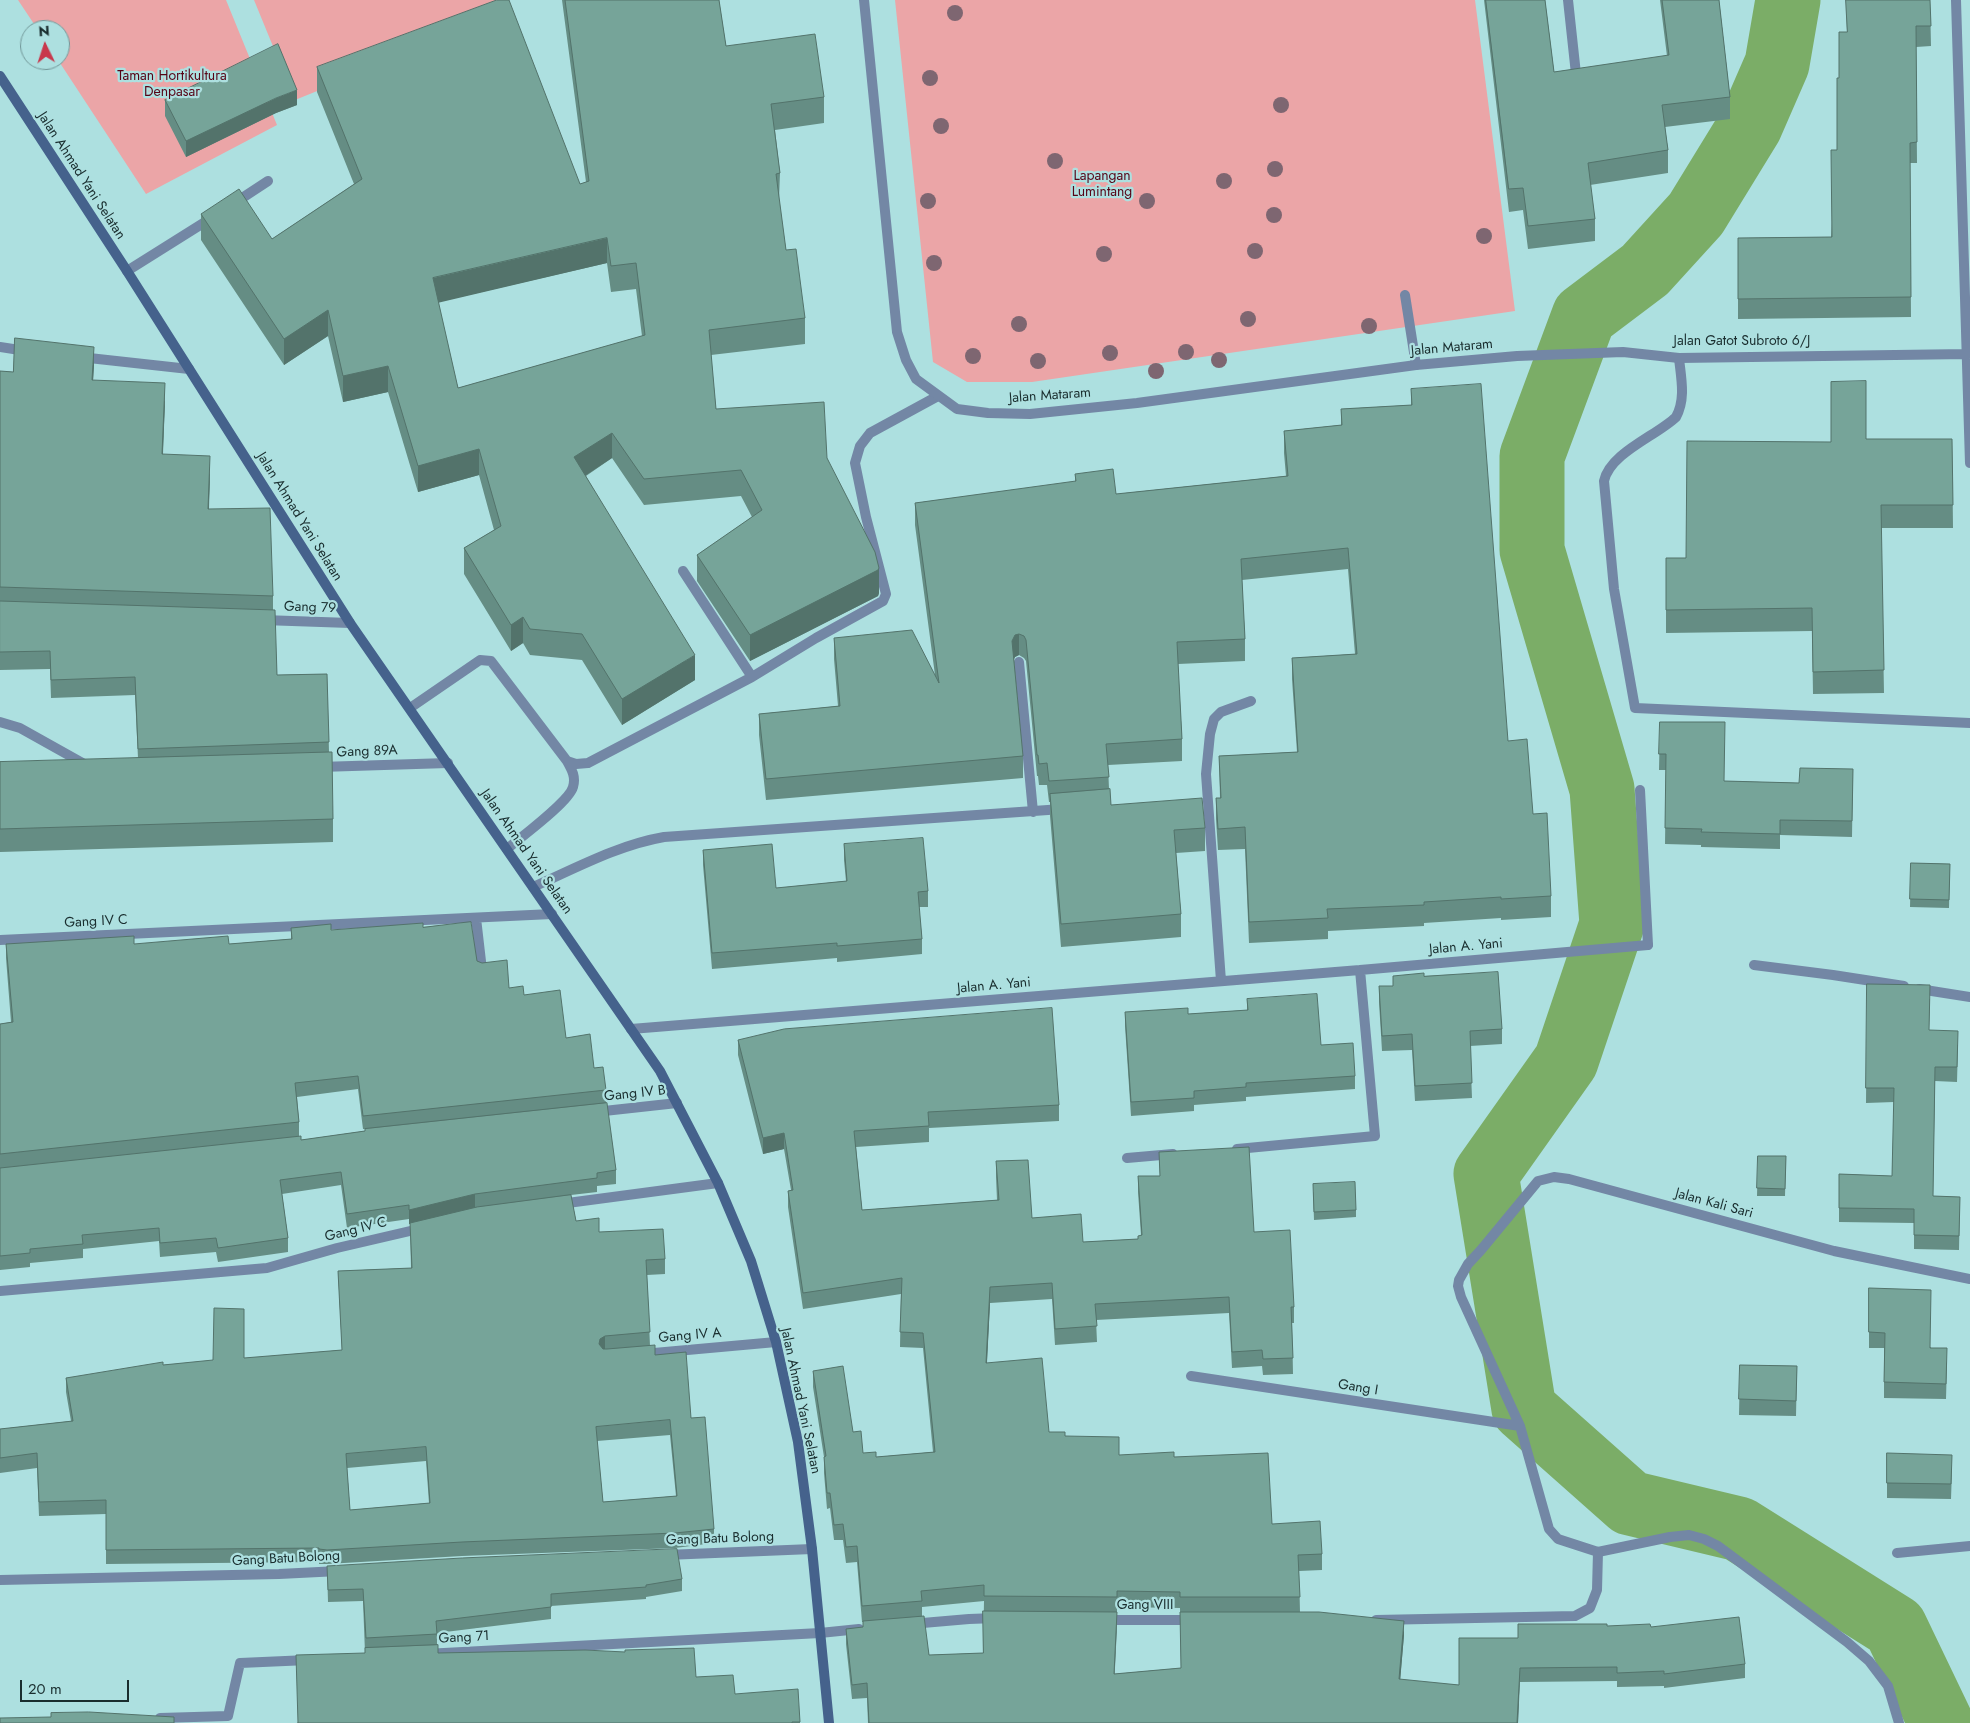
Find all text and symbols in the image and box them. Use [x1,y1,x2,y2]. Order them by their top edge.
north arrow [20,20,70,70]
text: N [38,21,50,41]
park label: Taman Hortikultura Denpasar [117,69,227,102]
street label: Jalan Ahmad Yani Selatan [33,109,129,243]
park label: Lapangan Lumintang [1072,169,1132,202]
street label: Jalan Gatot Subroto 6/J [1674,334,1810,350]
street label: Jalan Mataram [1410,336,1494,360]
street label: Jalan Mataram [1008,385,1092,407]
street label: Jalan Ahmad Yani Selatan [252,450,346,584]
street label: Gang 79 [283,599,337,617]
street label: Gang 89A [336,743,398,761]
street label: Jalan Ahmad Yani Selatan [476,786,576,918]
street label: Gang IV C [64,912,128,932]
street label: Jalan A. Yani [1428,935,1504,959]
street label: Jalan A. Yani [956,974,1032,998]
street label: Gang IV B [603,1082,667,1106]
street label: Jalan Kali Sari [1673,1186,1755,1222]
street label: Gang IV C [323,1214,389,1246]
street label: Gang IV A [658,1325,722,1347]
street label: Jalan Ahmad Yani Selatan [776,1327,824,1475]
street label: Gang I [1337,1377,1379,1399]
street label: Gang Batu Bolong [666,1529,774,1549]
street label: Gang Batu Bolong [232,1548,340,1570]
street label: Gang VIII [1117,1598,1173,1614]
street label: Gang 71 [438,1628,490,1648]
scale bar [22,1670,131,1702]
text: 20 m [28,1678,62,1700]

